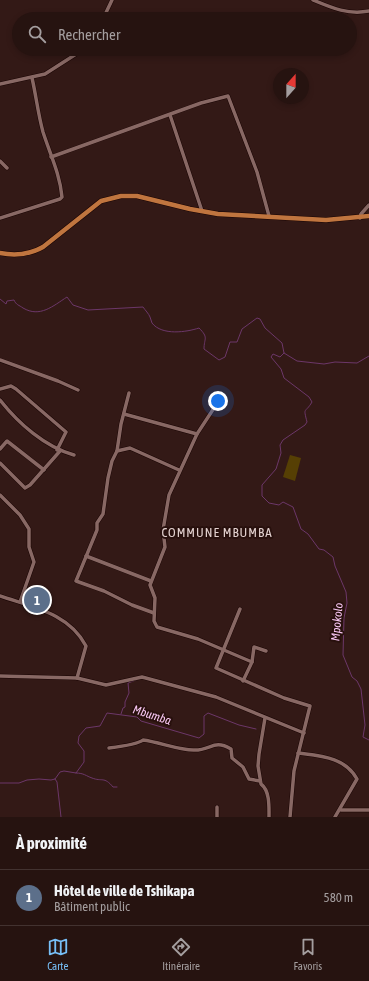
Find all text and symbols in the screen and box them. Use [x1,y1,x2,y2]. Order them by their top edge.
search box [12,12,357,56]
icon: search [26,23,48,45]
text: Rechercher [58,26,120,43]
north arrow [273,68,309,104]
your location [208,391,228,411]
district label: COMMUNE MBUMBA [161,525,273,540]
pin: 1 [24,585,50,615]
water label: Mpokolo [328,602,346,642]
water label: Mbumba [131,702,173,728]
text: À proximité [16,833,87,853]
text: Hôtel de ville de Tshikapa [54,882,194,899]
text: 1 [26,890,32,905]
text: 580 m [324,890,353,905]
text: Bâtiment public [54,899,130,914]
tab: Carte [47,936,69,972]
tab: Itinéraire [162,936,200,972]
tab: Favoris [294,936,322,972]

